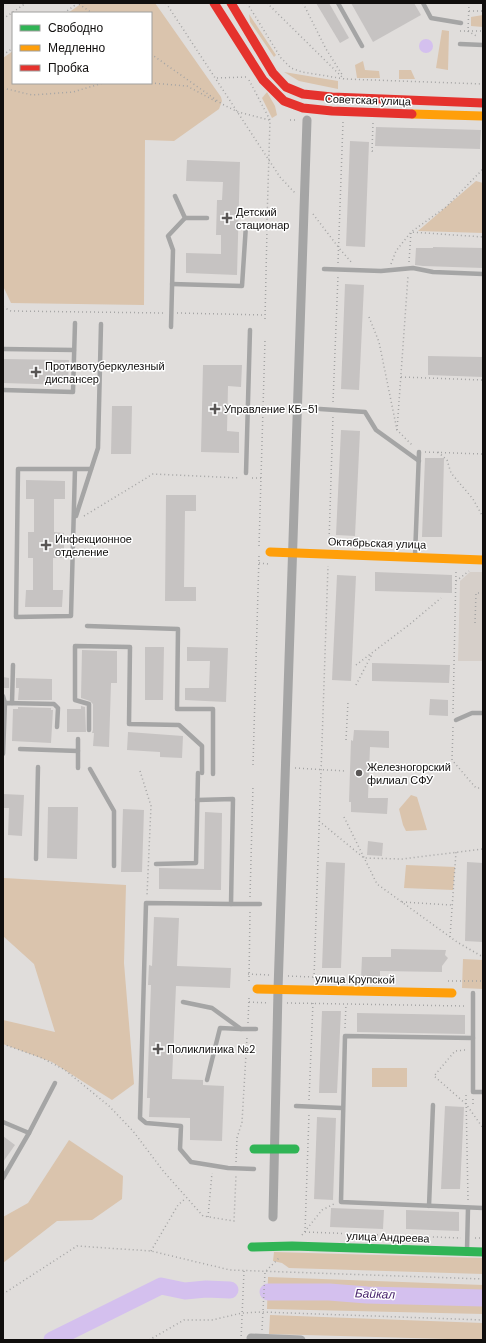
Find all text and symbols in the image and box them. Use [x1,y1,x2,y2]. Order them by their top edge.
legend [12,12,152,84]
text: Свободно [48,20,103,36]
text: Медленно [48,40,105,56]
text: Пробка [48,60,89,76]
street label: Советская улица [325,91,412,109]
place label: Детский стационар [236,205,289,232]
marker: Детский стационар [221,212,233,224]
place label: Противотуберкулезный диспансер [45,359,165,386]
marker: Противотуберкулезный диспансер [30,366,42,378]
place label: Управление КБ-51 [224,402,318,416]
marker: Управление КБ-51 [209,403,221,415]
place label: Инфекционное отделение [55,532,132,559]
street label: Октябрьская улица [328,534,427,552]
marker: Инфекционное отделение [40,539,52,551]
place label: Железногорский филиал СФУ [367,760,451,787]
marker: Железногорский филиал СФУ [354,768,364,778]
street label: улица Крупской [315,971,395,987]
place label: Поликлиника №2 [167,1042,255,1056]
marker: Поликлиника №2 [152,1043,164,1055]
street label: улица Андреева [346,1229,431,1245]
water label: Байкал [355,1285,396,1303]

